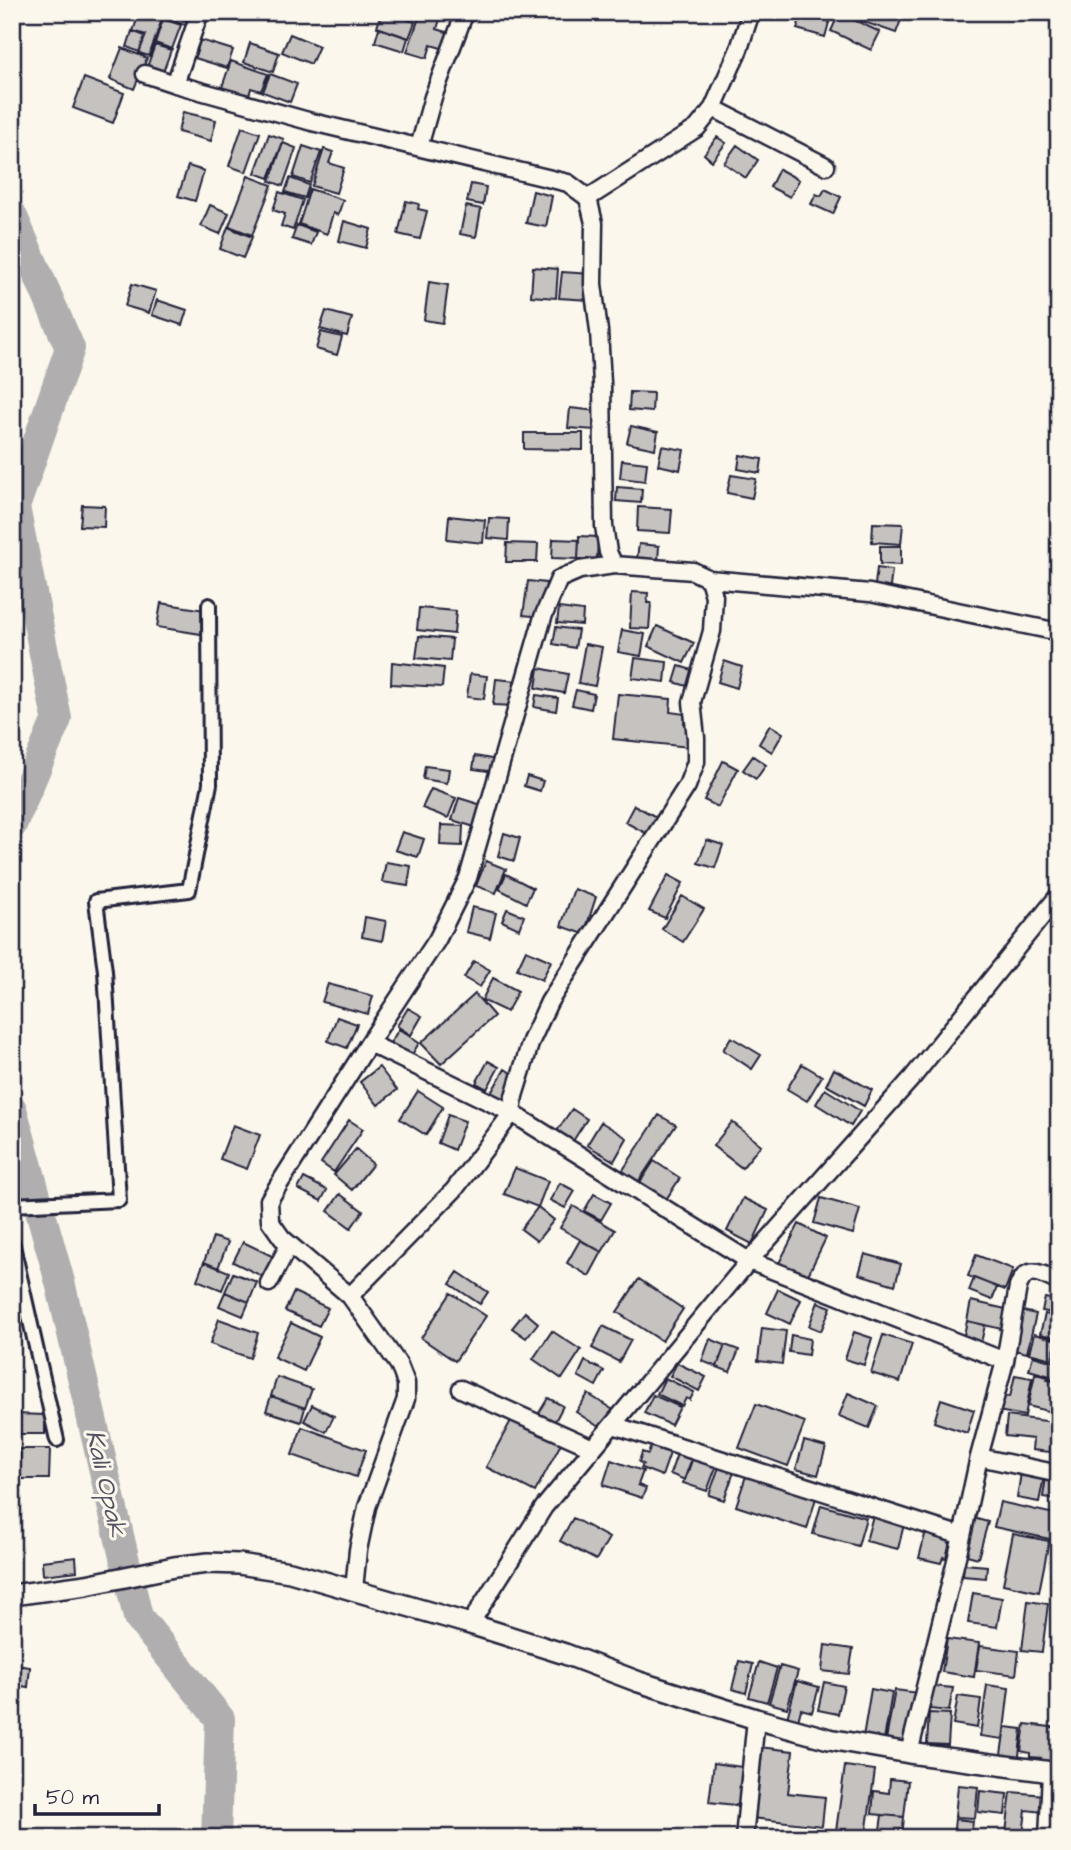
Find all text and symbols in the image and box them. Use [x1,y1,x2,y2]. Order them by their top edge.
water label: Kali Opak [76,1426,136,1541]
scale bar [35,1773,159,1817]
text: 50 m [46,1783,100,1812]

